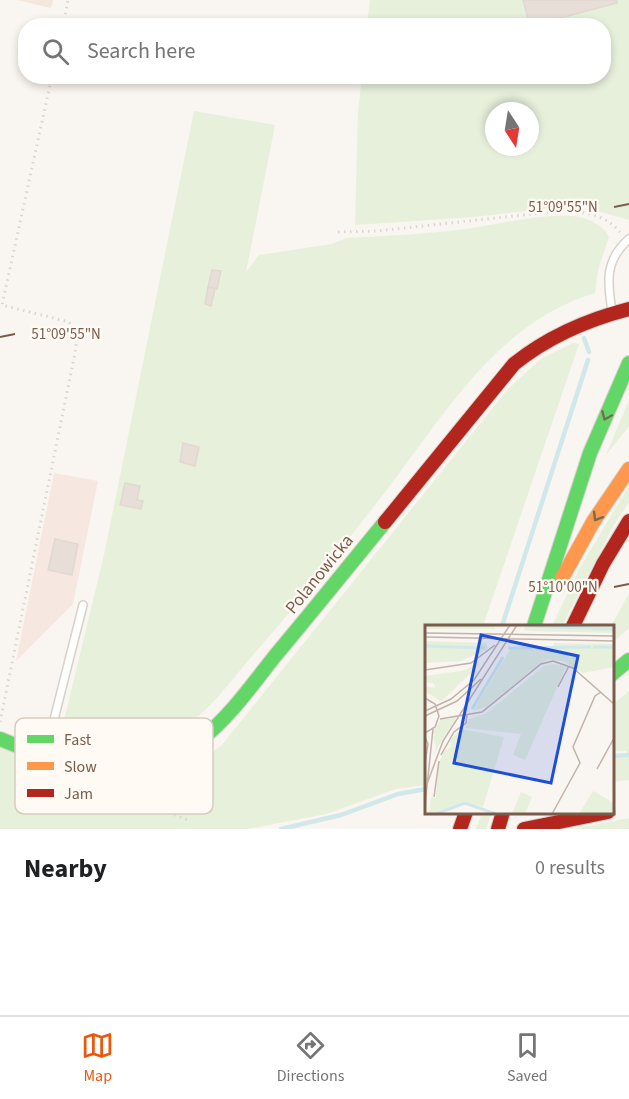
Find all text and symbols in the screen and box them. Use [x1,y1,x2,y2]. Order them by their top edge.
search box [18,18,611,84]
icon: search [39,35,72,68]
text: Search here [87,35,195,67]
north arrow [485,102,539,156]
text: 51°09'55"N [528,197,598,218]
text: 51°09'55"N [31,324,101,345]
one-way arrow [601,410,613,421]
one-way arrow [592,511,604,521]
street label: Polanowicka [279,529,359,620]
text: 51°10'00"N [528,577,598,598]
inset map [425,625,614,814]
legend [15,718,213,814]
text: Fast [64,729,92,751]
text: Slow [64,756,97,778]
text: Jam [64,783,93,805]
text: Nearby [24,850,107,887]
text: 0 results [535,854,605,882]
tab: Map [81,1029,114,1087]
tab: Directions [277,1029,344,1087]
tab: Saved [507,1029,548,1087]

